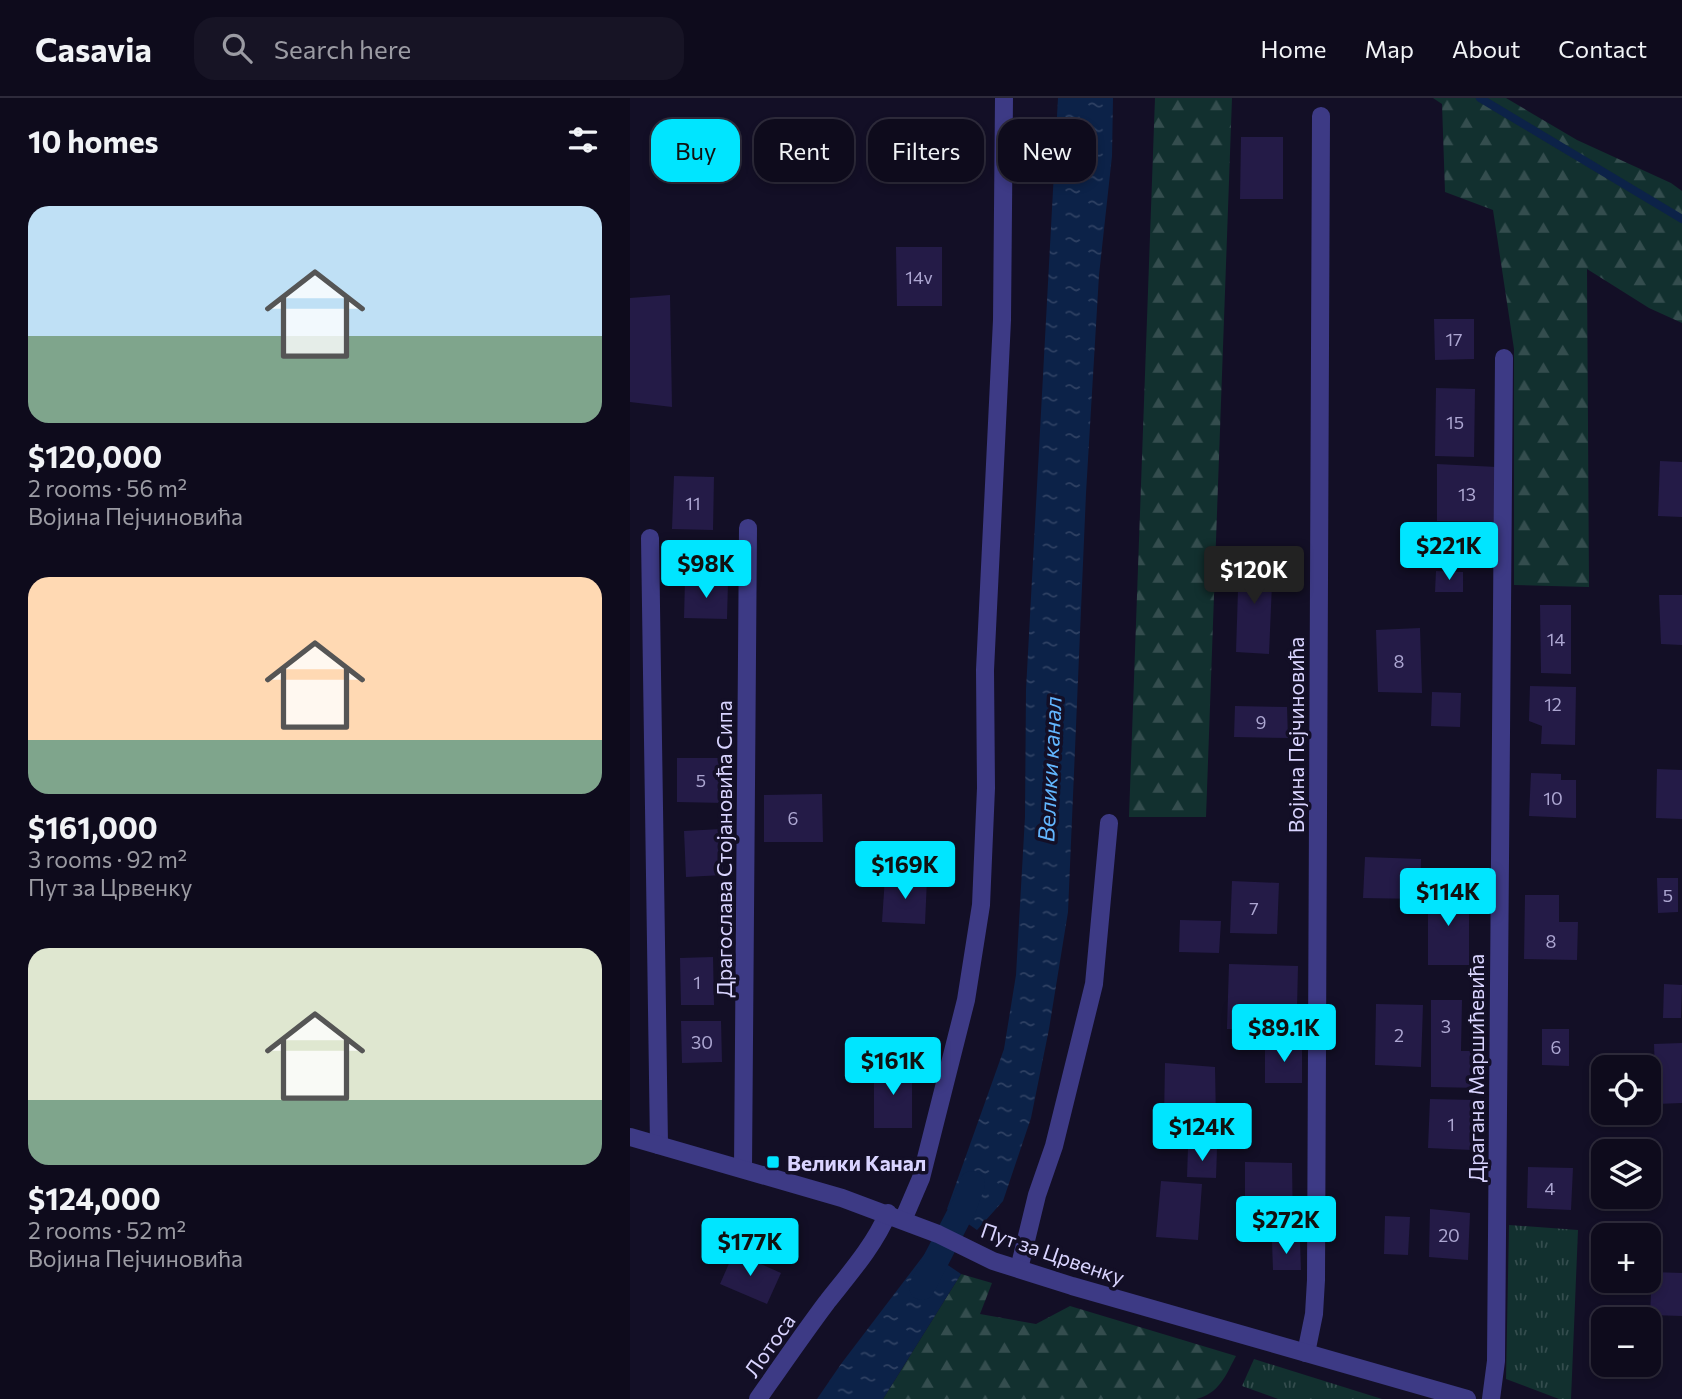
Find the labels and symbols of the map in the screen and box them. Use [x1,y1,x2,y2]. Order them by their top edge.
house number: 14v [905,266,933,288]
house number: 17 [1445,328,1463,350]
house number: 15 [1446,411,1464,433]
house number: 13 [1458,483,1476,505]
house number: 11 [685,492,701,514]
pin: $221K [1400,522,1498,582]
pin: $98K [665,540,747,600]
pin: $120K [1205,546,1303,606]
house number: 14 [1547,628,1565,650]
street label: Војина Пејчиновића [1283,637,1308,833]
house number: 8 [1394,650,1405,672]
house number: 12 [1544,693,1562,715]
water label: Велики канал [1031,695,1067,843]
street label: Драгослава Стојановића Сипа [711,700,736,998]
house number: 9 [1256,711,1266,733]
house number: 5 [696,769,706,791]
house number: 10 [1543,787,1563,809]
house number: 6 [788,807,798,829]
pin: $169K [856,842,954,901]
pin: $114K [1399,868,1497,928]
house number: 5 [1663,884,1673,906]
house number: 7 [1249,897,1259,919]
house number: 8 [1546,930,1557,952]
street label: Драгана Маршићевића [1463,954,1488,1182]
house number: 1 [693,971,701,993]
pin: $89.1K [1227,1004,1341,1064]
house number: 3 [1441,1015,1451,1037]
house number: 2 [1394,1024,1404,1046]
house number: 30 [691,1031,713,1053]
house number: 6 [1551,1036,1561,1058]
pin: $161K [844,1038,942,1097]
pin: $124K [1153,1104,1251,1163]
house number: 1 [1447,1113,1455,1135]
place label: Велики Канал [787,1150,926,1175]
marker: Велики Канал [765,1154,781,1170]
house number: 4 [1545,1177,1556,1199]
pin: $272K [1237,1196,1335,1256]
street label: Пут за Црвенку [978,1217,1128,1289]
pin: $177K [701,1218,799,1278]
house number: 20 [1438,1224,1460,1246]
street label: Лотоса [738,1308,800,1382]

